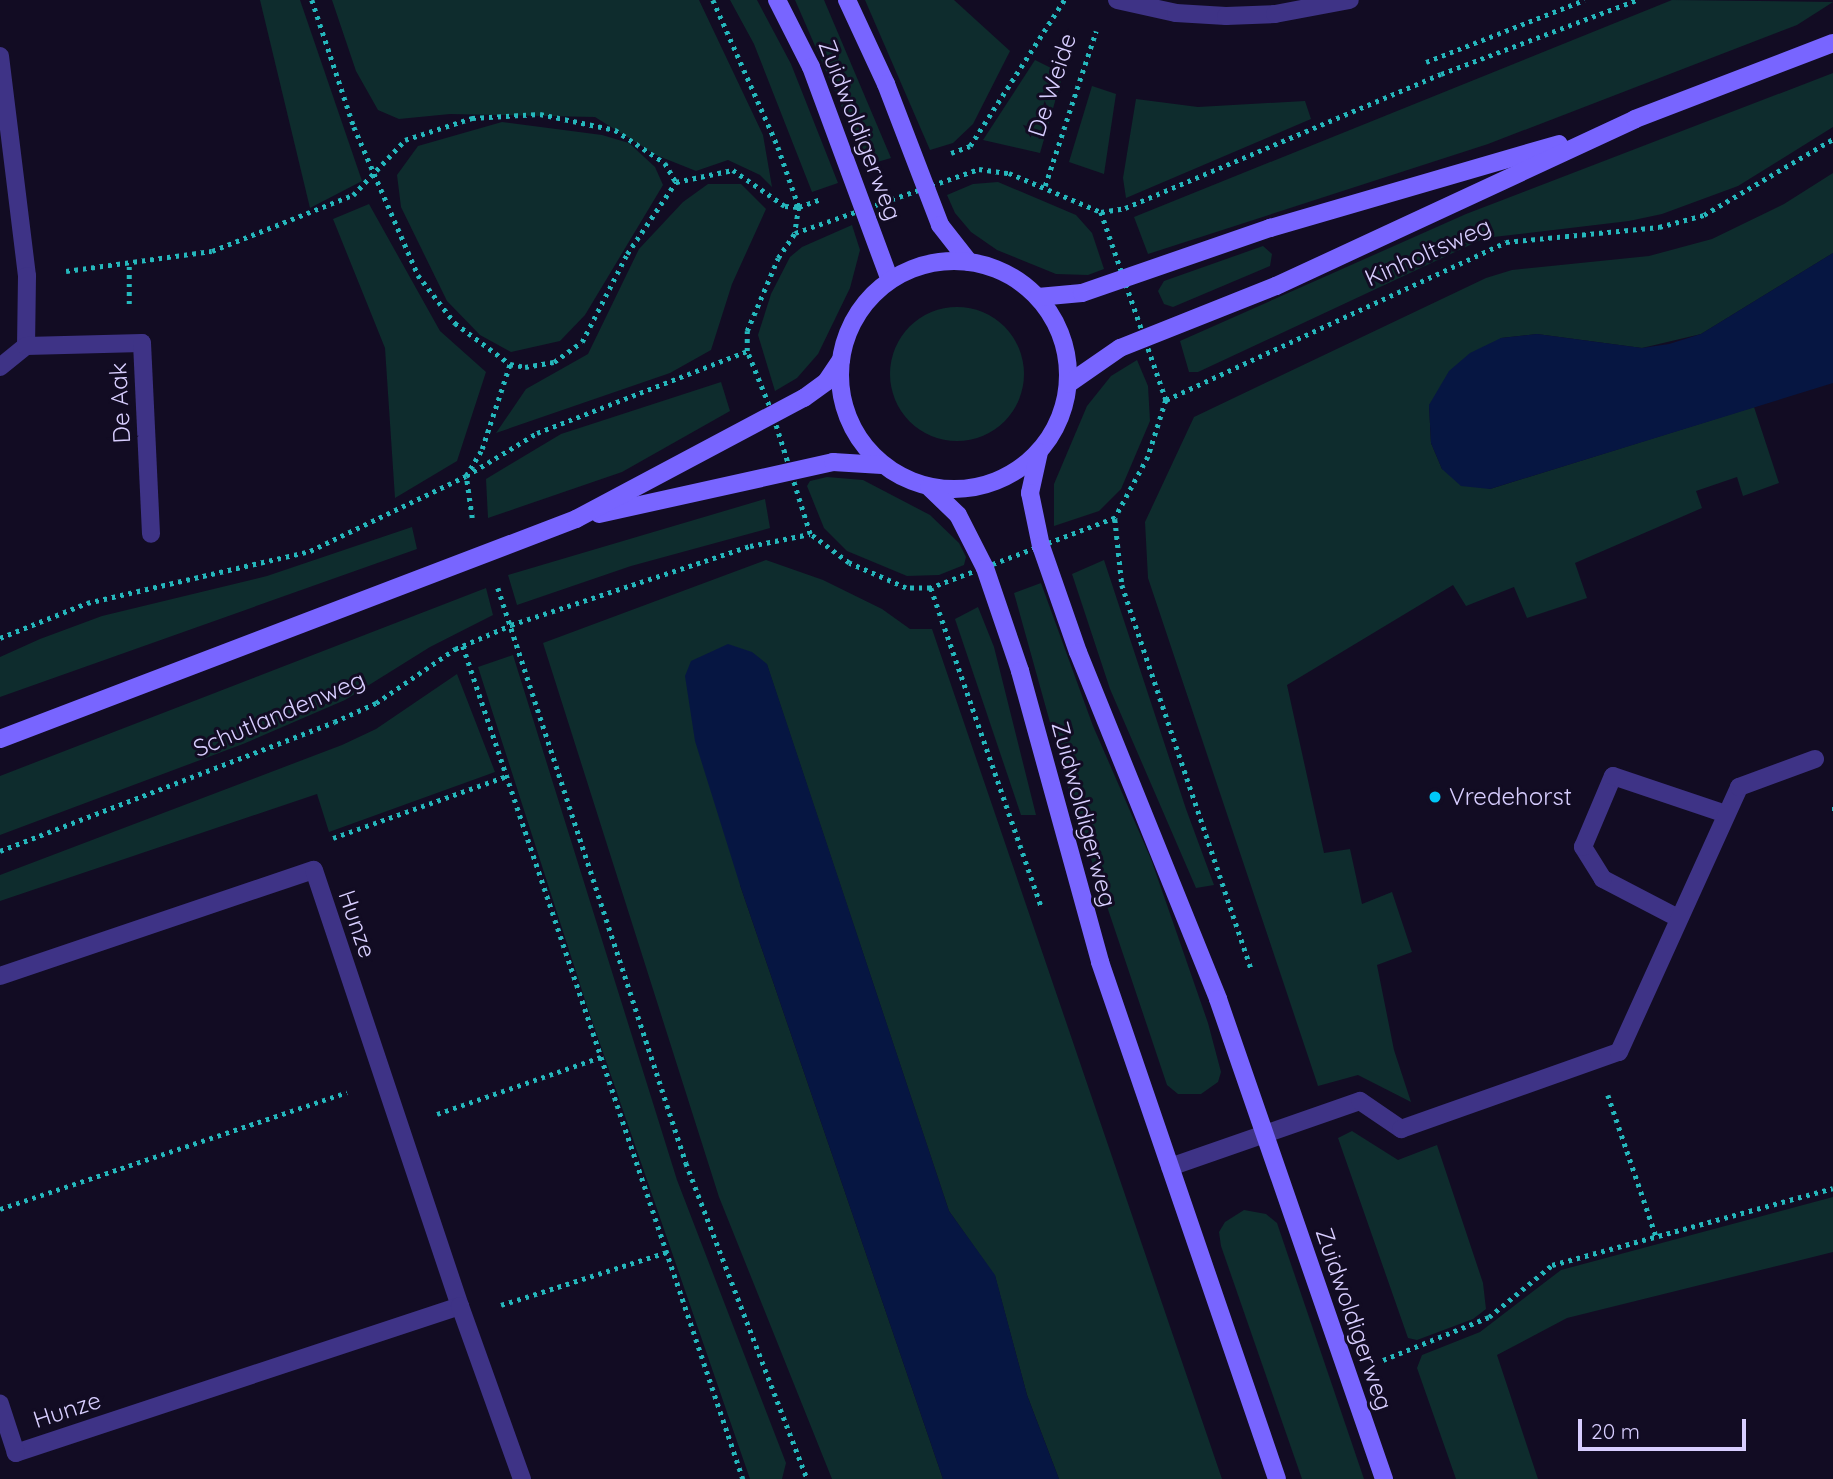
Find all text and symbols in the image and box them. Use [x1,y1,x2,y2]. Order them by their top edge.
street label: De Weide [1022,30,1082,140]
street label: Zuidwoldigerweg [812,36,908,224]
street label: Kinholtsweg [1360,211,1496,293]
street label: De Aak [104,362,136,444]
street label: Schutlandenweg [189,665,369,763]
street label: Zuidwoldigerweg [1045,718,1123,910]
place label: Vredehorst [1449,783,1572,811]
marker: Vredehorst [1427,789,1443,805]
street label: Hunze [332,886,382,962]
street label: Zuidwoldigerweg [1309,1224,1399,1414]
street label: Hunze [29,1386,105,1434]
scale bar [1581,1406,1749,1450]
text: 20 m [1591,1418,1640,1444]

